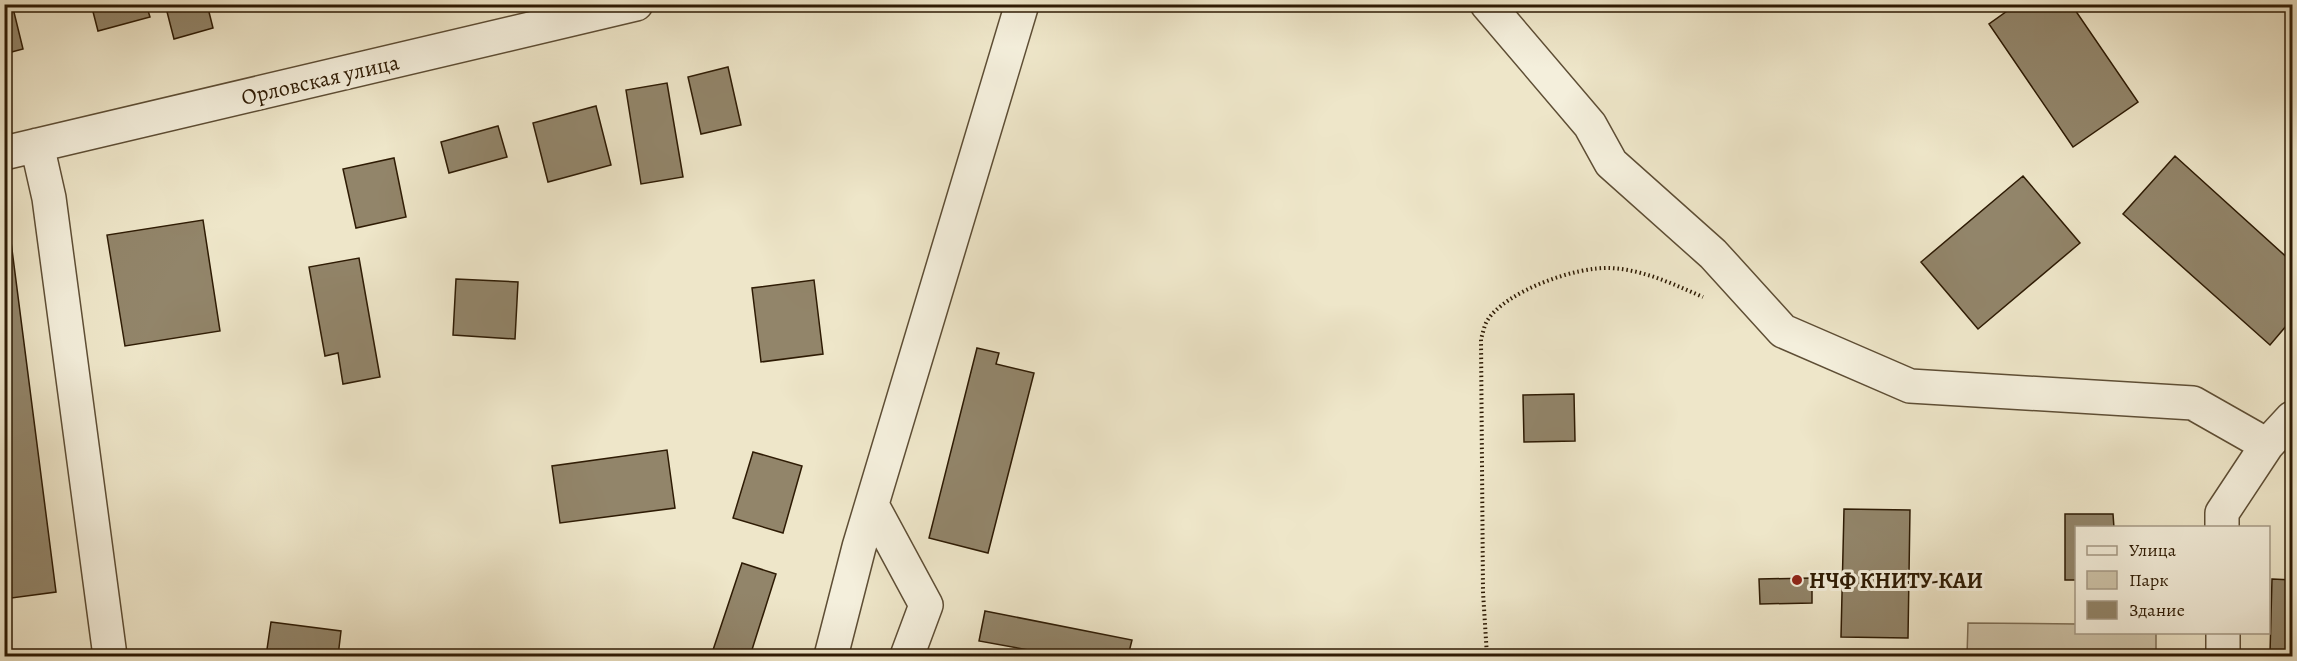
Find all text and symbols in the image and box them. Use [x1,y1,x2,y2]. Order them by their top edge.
street label: Орловская улица [238,47,403,113]
legend [2075,526,2270,634]
text: Улица [2129,538,2177,562]
place label: НЧФ КНИТУ-КАИ [1809,566,1983,596]
text: Парк [2129,568,2169,592]
marker: НЧФ КНИТУ-КАИ [1790,573,1804,587]
text: Здание [2129,598,2185,622]

